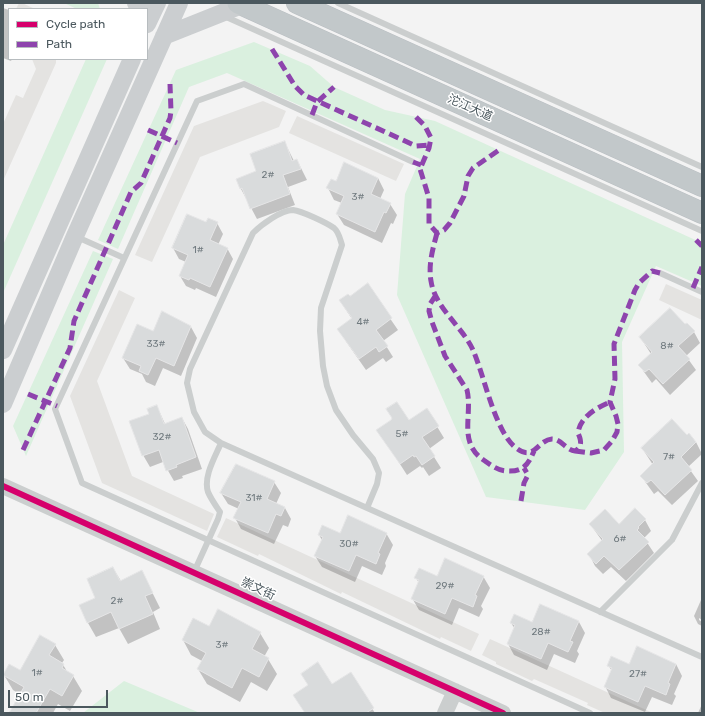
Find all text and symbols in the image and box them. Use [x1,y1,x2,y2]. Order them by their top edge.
legend [8,8,148,60]
text: Cycle path [46,17,105,31]
text: Path [46,37,72,51]
street label: 沱江大道 [445,92,495,124]
house number: 2# [262,169,274,181]
house number: 3# [352,191,364,203]
house number: 1# [192,244,204,256]
house number: 4# [356,316,370,328]
house number: 33# [147,338,165,350]
house number: 8# [660,340,674,352]
house number: 5# [396,428,408,440]
house number: 32# [153,431,171,443]
house number: 7# [663,451,675,463]
house number: 31# [245,492,263,504]
house number: 6# [614,533,626,545]
house number: 30# [339,538,359,550]
street label: 崇文街 [239,575,277,603]
house number: 29# [436,580,454,592]
house number: 2# [111,595,123,607]
house number: 28# [531,626,551,638]
house number: 3# [216,639,228,651]
house number: 1# [31,667,43,679]
house number: 27# [629,668,647,680]
scale bar [10,682,110,708]
text: 50 m [15,690,43,704]

